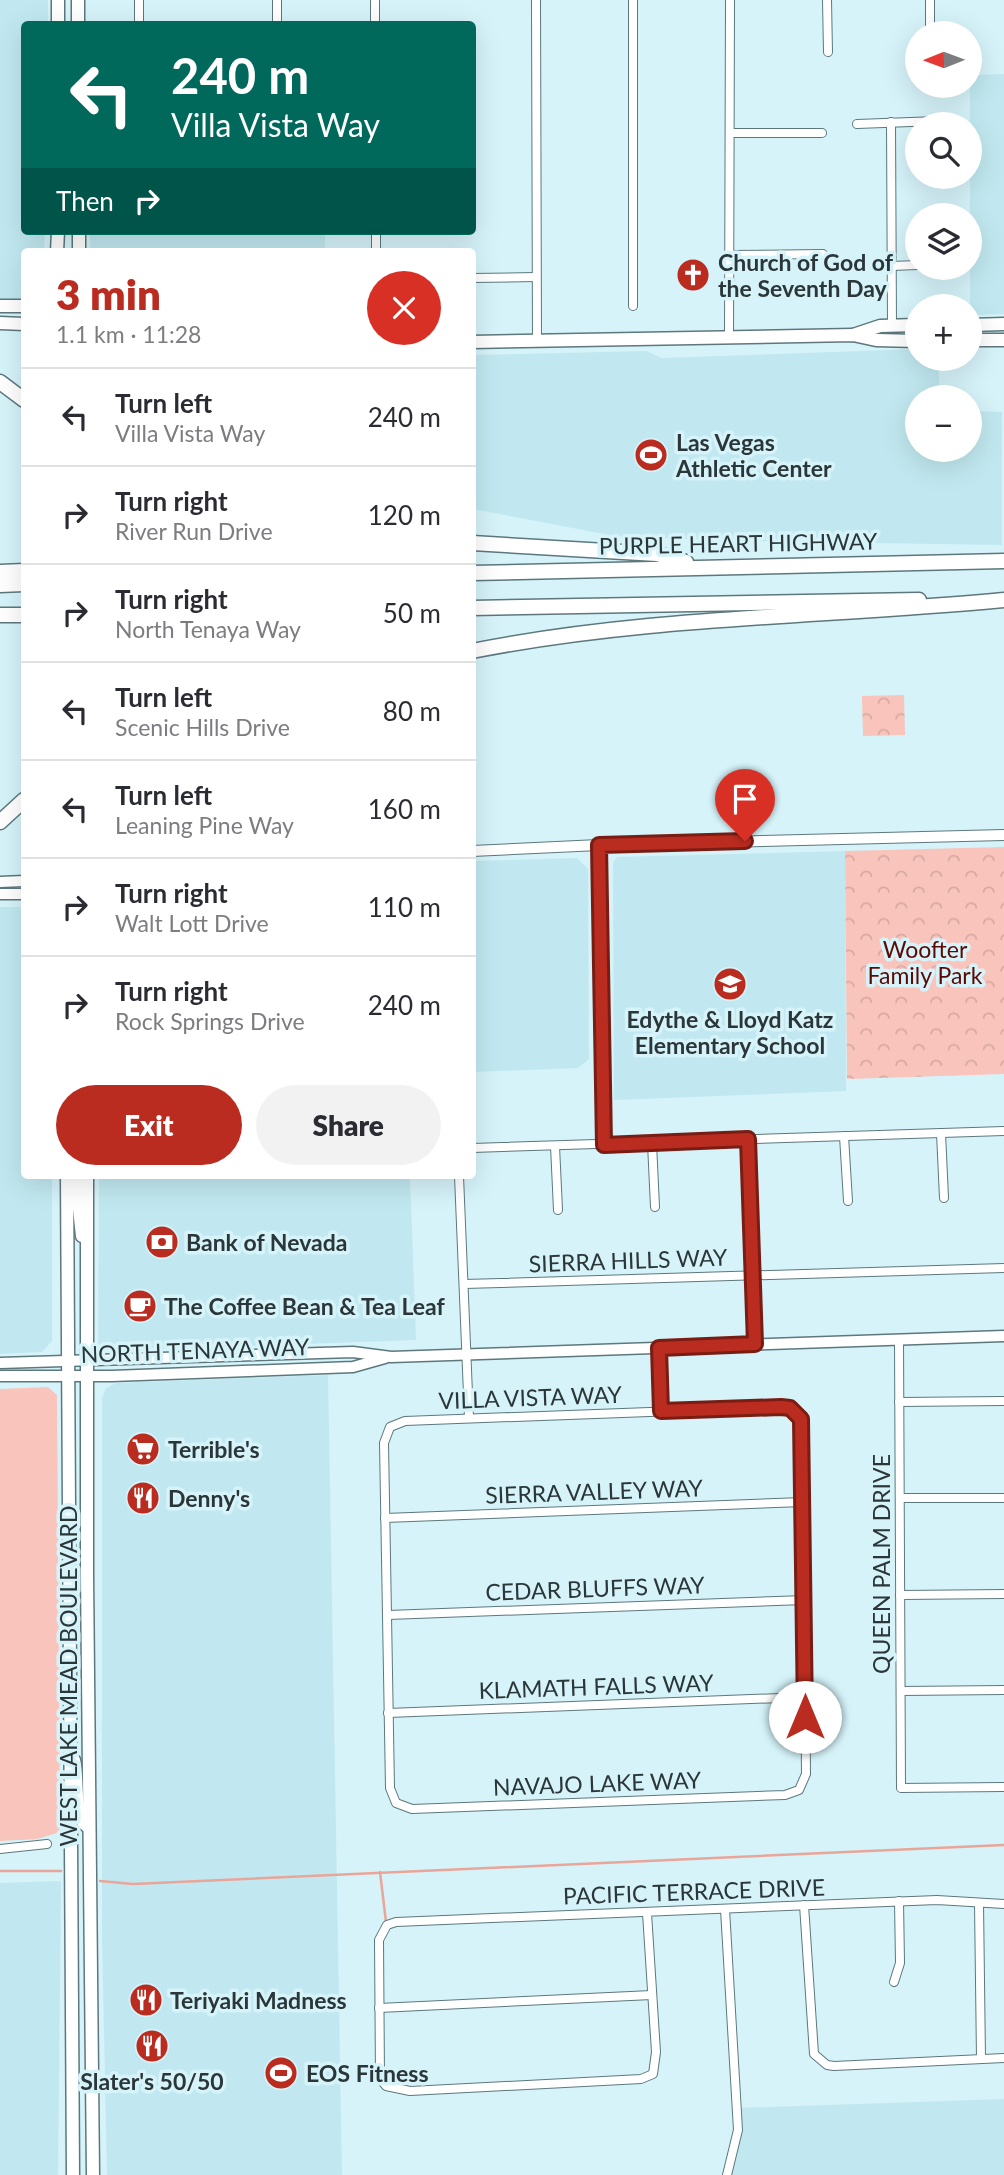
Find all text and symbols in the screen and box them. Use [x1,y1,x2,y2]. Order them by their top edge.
north arrow [905,21,982,98]
map controls [905,21,982,462]
text: 240 m [171,46,309,104]
icon: left [56,49,147,140]
text: Villa Vista Way [171,105,380,144]
button: search [905,112,982,189]
icon: right [128,182,166,220]
text: Then [56,185,114,217]
button: layers [905,203,982,280]
place label: Church of God of the Seventh Day [718,248,894,302]
church icon: Church of God of the Seventh Day [674,256,712,294]
text: 3 min [56,269,161,319]
button: close [367,271,441,345]
button: + [905,294,982,371]
text: 1.1 km · 11:28 [56,320,201,348]
button: − [905,385,982,462]
text: Turn left [115,387,212,419]
icon: left [56,398,94,436]
text: 240 m [368,401,441,433]
text: Villa Vista Way [115,419,265,447]
place label: Las Vegas Athletic Center [675,428,832,482]
sports icon: Las Vegas Athletic Center [632,436,670,474]
text: Turn right [115,485,228,517]
icon: right [56,496,94,534]
text: 120 m [368,499,441,531]
text: River Run Drive [115,517,273,545]
street label: PURPLE HEART HIGHWAY [599,527,878,559]
text: Turn right [115,583,228,615]
icon: right [56,594,94,632]
text: 50 m [383,597,441,629]
text: North Tenaya Way [115,615,301,643]
text: Turn left [115,681,212,713]
icon: left [56,692,94,730]
text: 80 m [383,695,441,727]
text: Scenic Hills Drive [115,713,290,741]
pin [715,769,775,841]
text: Turn left [115,779,212,811]
icon: arrive [726,780,764,818]
icon: left [56,790,94,828]
text: 160 m [368,793,441,825]
text: Leaning Pine Way [115,811,294,839]
text: Turn right [115,877,228,909]
icon: right [56,888,94,926]
text: 110 m [368,891,441,923]
text: Walt Lott Drive [115,909,269,937]
park label: Woofter Family Park [868,935,983,989]
school or university icon: Edythe & Lloyd Katz Elementary School [711,965,749,1003]
text: Turn right [115,975,228,1007]
icon: right [56,986,94,1024]
text: 240 m [368,989,441,1021]
place label: Edythe & Lloyd Katz Elementary School [627,1005,833,1059]
text: Rock Springs Drive [115,1007,305,1035]
button: Exit [56,1085,242,1165]
button: Share [256,1085,441,1165]
bank icon: Bank of Nevada [143,1223,181,1261]
place label: Bank of Nevada [186,1228,347,1256]
street label: SIERRA HILLS WAY [528,1243,728,1277]
cafe icon: The Coffee Bean & Tea Leaf [121,1287,159,1325]
place label: The Coffee Bean & Tea Leaf [164,1292,446,1320]
street label: NORTH TENAYA WAY [80,1332,310,1368]
street label: VILLA VISTA WAY [438,1380,623,1414]
supermarket icon: Terrible's [124,1430,162,1468]
place label: Terrible's [168,1435,260,1463]
street label: QUEEN PALM DRIVE [867,1454,895,1674]
street label: SIERRA VALLEY WAY [485,1473,704,1509]
restaurant icon: Denny's [124,1479,162,1517]
place label: Denny's [168,1484,250,1512]
street label: WEST LAKE MEAD BOULEVARD [54,1506,82,1846]
street label: CEDAR BLUFFS WAY [485,1570,706,1606]
street label: KLAMATH FALLS WAY [478,1668,715,1704]
position arrow [768,1680,842,1754]
street label: NAVAJO LAKE WAY [492,1765,702,1801]
street label: PACIFIC TERRACE DRIVE [562,1872,826,1910]
restaurant icon: Teriyaki Madness [127,1981,165,2019]
place label: Teriyaki Madness [170,1986,347,2014]
restaurant icon: Slater's 50/50 [133,2027,171,2065]
sports icon: EOS Fitness [262,2054,300,2092]
place label: EOS Fitness [306,2059,429,2087]
place label: Slater's 50/50 [80,2067,224,2095]

